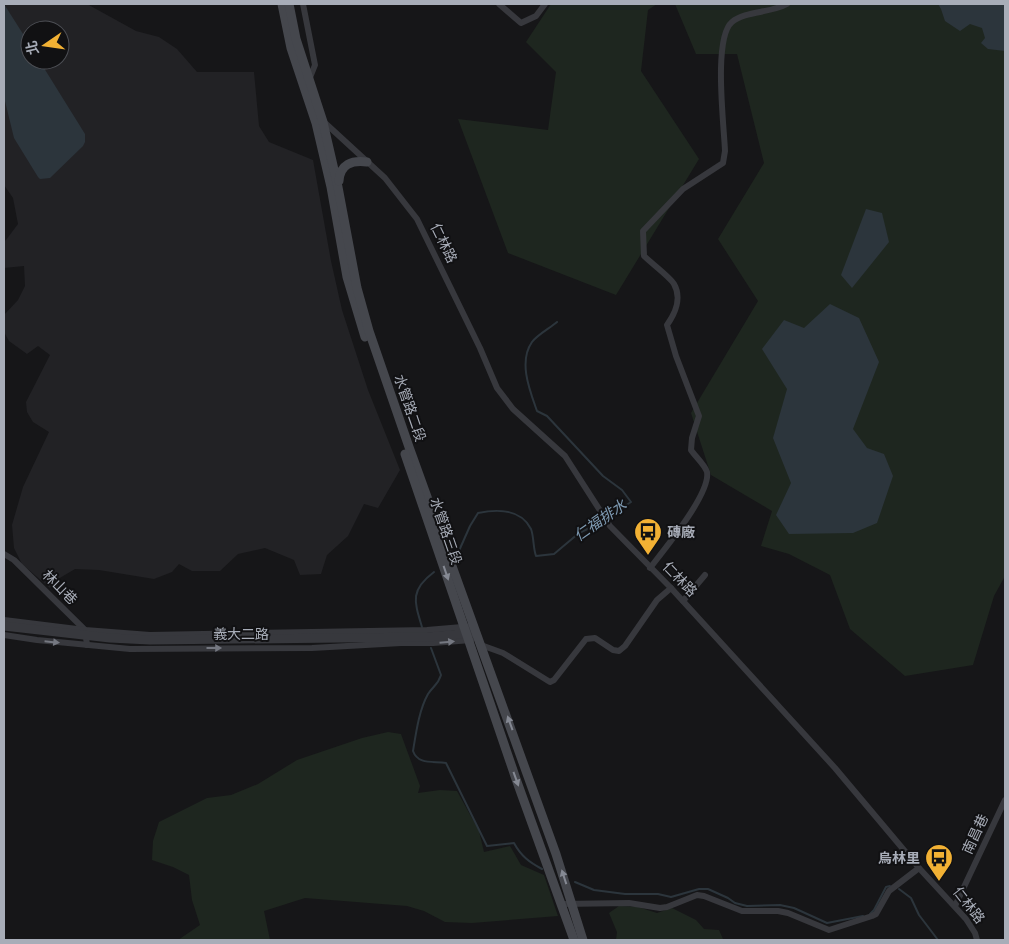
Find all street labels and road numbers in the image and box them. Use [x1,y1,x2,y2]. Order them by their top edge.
street label: 仁林路 [427,220,461,266]
street label: 水管路二段 [390,372,430,444]
street label: 水管路三段 [426,495,466,567]
street label: 仁林路 [659,558,701,600]
street label: 林山巷 [39,566,81,608]
street label: 義大二路 [213,625,269,643]
street label: 南昌巷 [958,811,992,857]
street label: 仁林路 [949,883,989,927]

